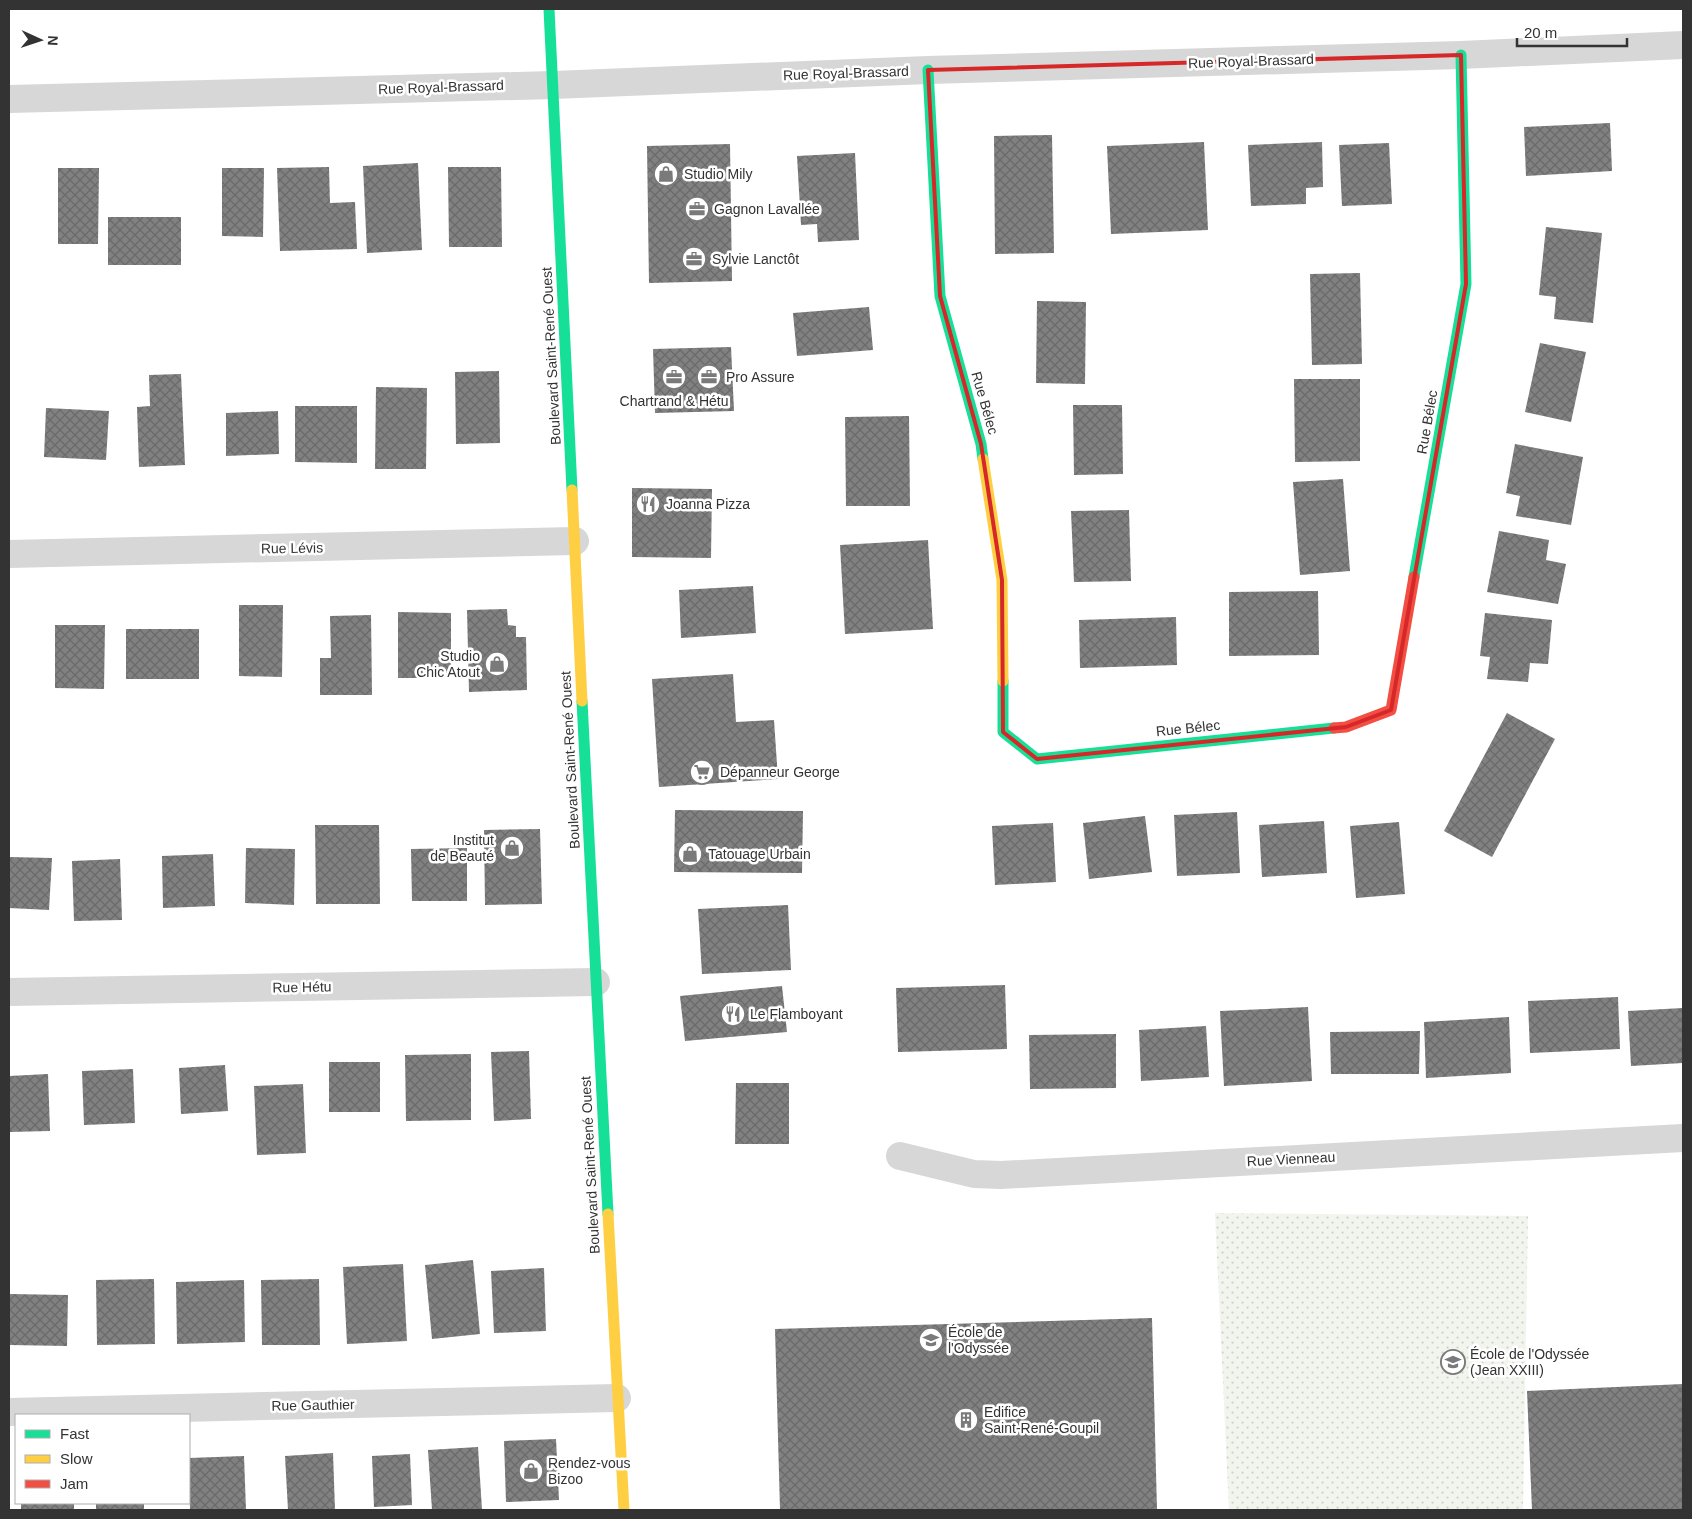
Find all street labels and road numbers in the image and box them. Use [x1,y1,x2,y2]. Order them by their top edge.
street label: Rue Royal-Brassard [1188,51,1314,71]
street label: Rue Royal-Brassard [783,63,909,83]
street label: Rue Royal-Brassard [378,77,504,97]
street label: Boulevard Saint-René Ouest [538,266,564,445]
street label: Rue Bélec [968,370,1002,436]
street label: Rue Bélec [1414,389,1440,455]
street label: Rue Lévis [261,539,323,557]
street label: Boulevard Saint-René Ouest [557,670,583,849]
street label: Rue Bélec [1155,717,1221,739]
street label: Rue Hétu [272,978,332,996]
street label: Boulevard Saint-René Ouest [577,1075,603,1254]
street label: Rue Vienneau [1246,1149,1336,1169]
street label: Rue Gauthier [271,1396,355,1414]

